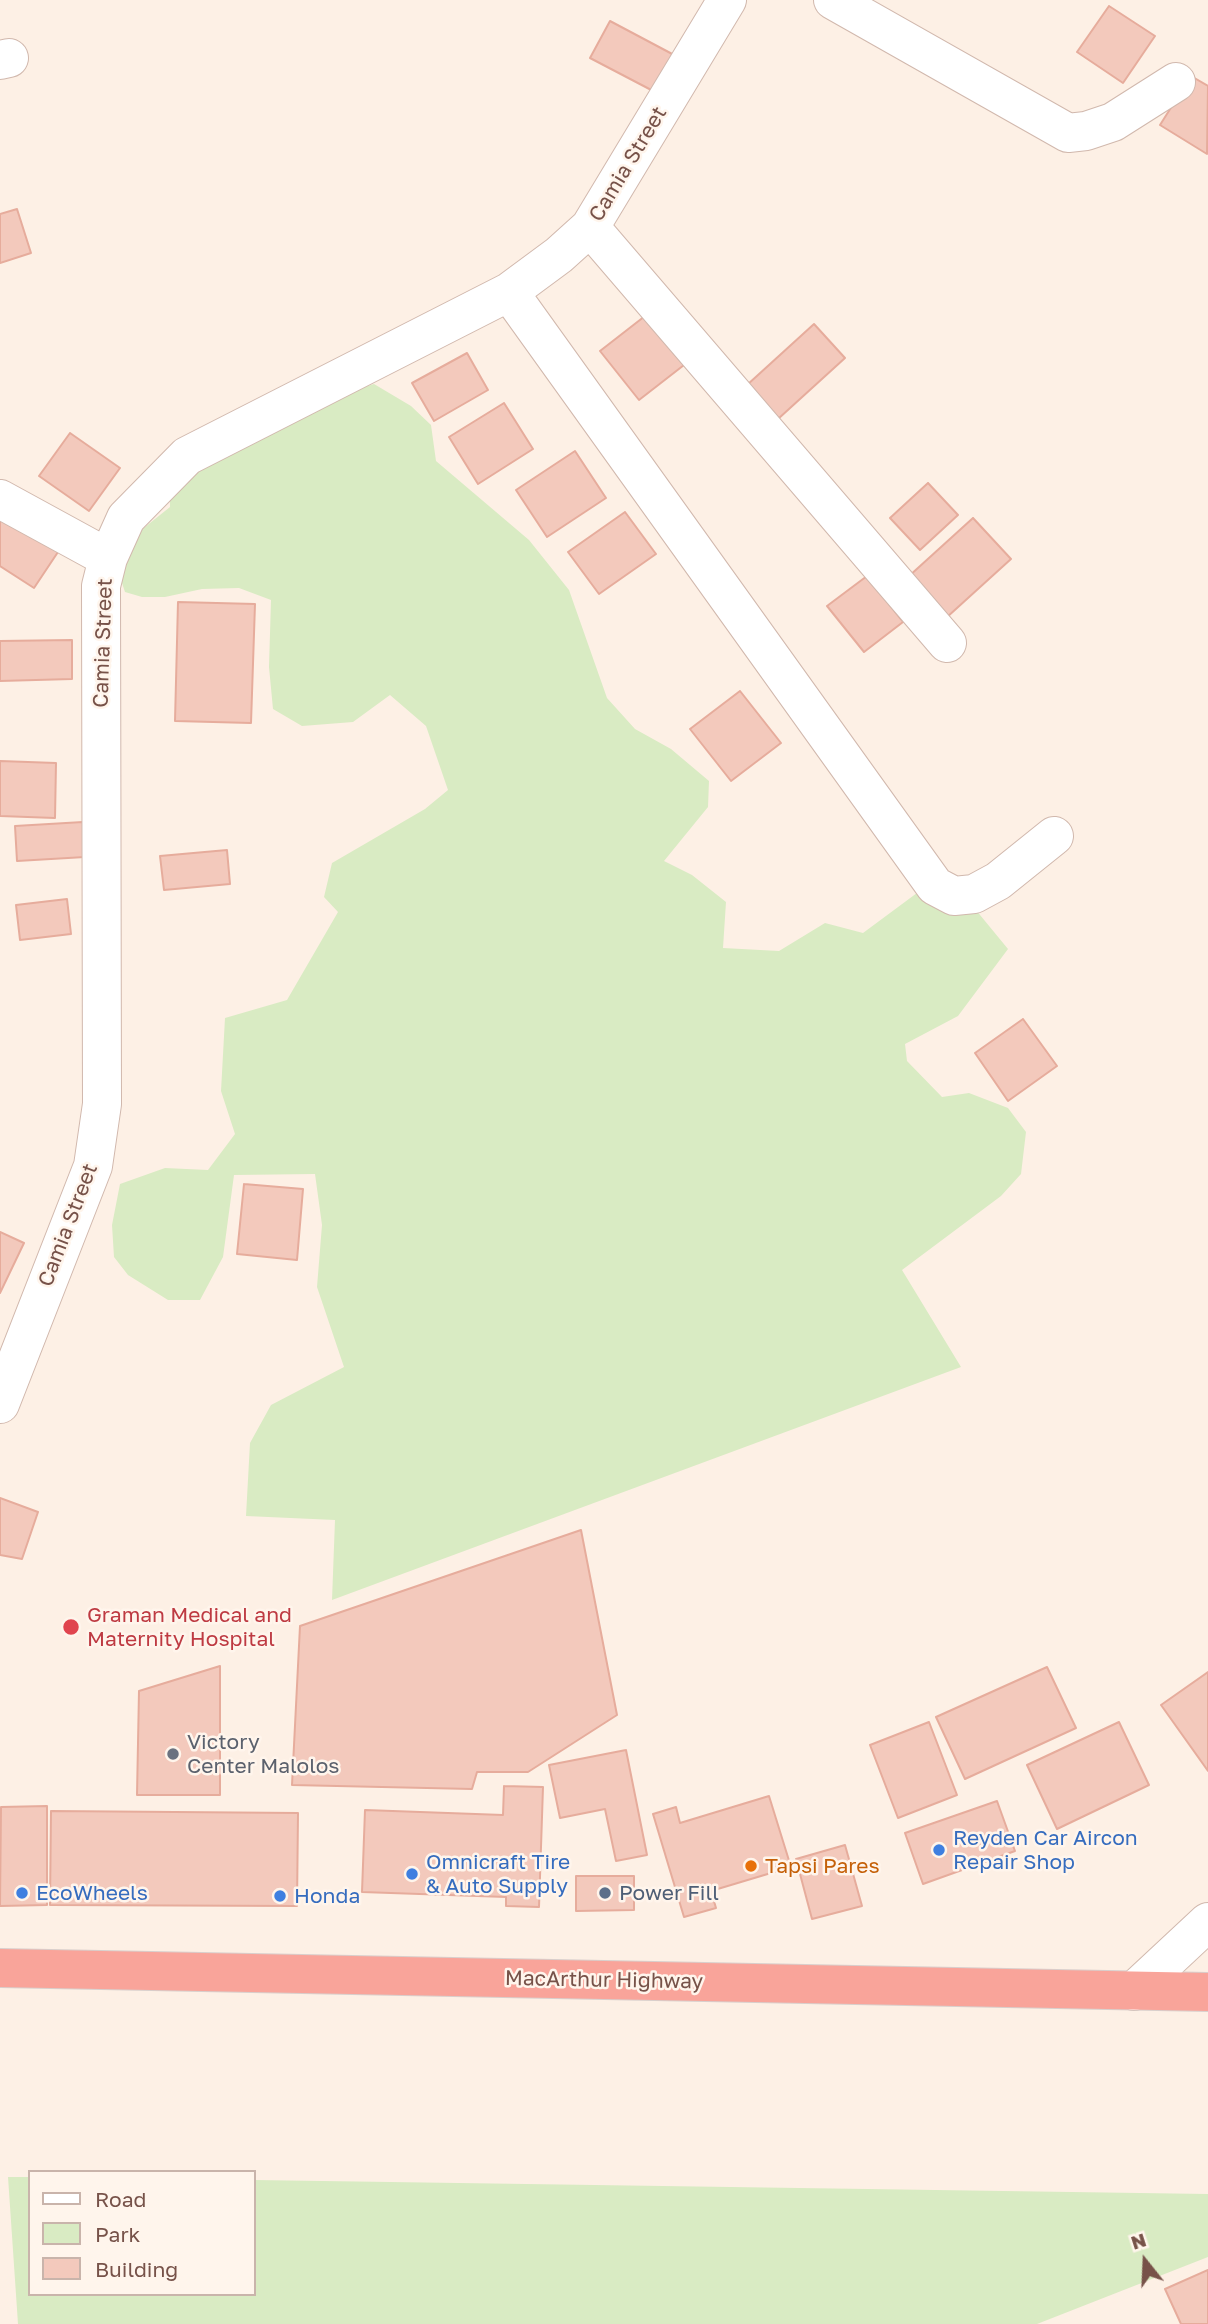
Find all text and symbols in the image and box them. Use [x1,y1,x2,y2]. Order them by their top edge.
street label: Camia Street [584,102,672,226]
street label: Camia Street [88,578,118,708]
street label: Camia Street [33,1160,103,1290]
place label: Graman Medical and Maternity Hospital [87,1602,292,1652]
marker: Graman Medical and Maternity Hospital [61,1617,81,1637]
place label: Victory Center Malolos [187,1729,339,1779]
marker: Victory Center Malolos [165,1746,181,1762]
place label: Reyden Car Aircon Repair Shop [953,1825,1138,1875]
marker: Reyden Car Aircon Repair Shop [931,1842,947,1858]
place label: Omnicraft Tire & Auto Supply [426,1849,570,1899]
place label: Tapsi Pares [765,1853,880,1879]
marker: Tapsi Pares [743,1858,759,1874]
marker: Omnicraft Tire & Auto Supply [404,1866,420,1882]
place label: EcoWheels [36,1880,148,1906]
place label: Power Fill [619,1880,719,1906]
place label: Honda [294,1883,360,1909]
marker: EcoWheels [14,1885,30,1901]
marker: Power Fill [597,1885,613,1901]
marker: Honda [272,1888,288,1904]
street label: MacArthur Highway [505,1966,703,1994]
legend [28,2170,256,2296]
text: Road [95,2186,146,2212]
text: Park [95,2221,140,2247]
north arrow [1110,2226,1180,2296]
text: N [1128,2227,1149,2254]
text: Building [95,2256,178,2282]

